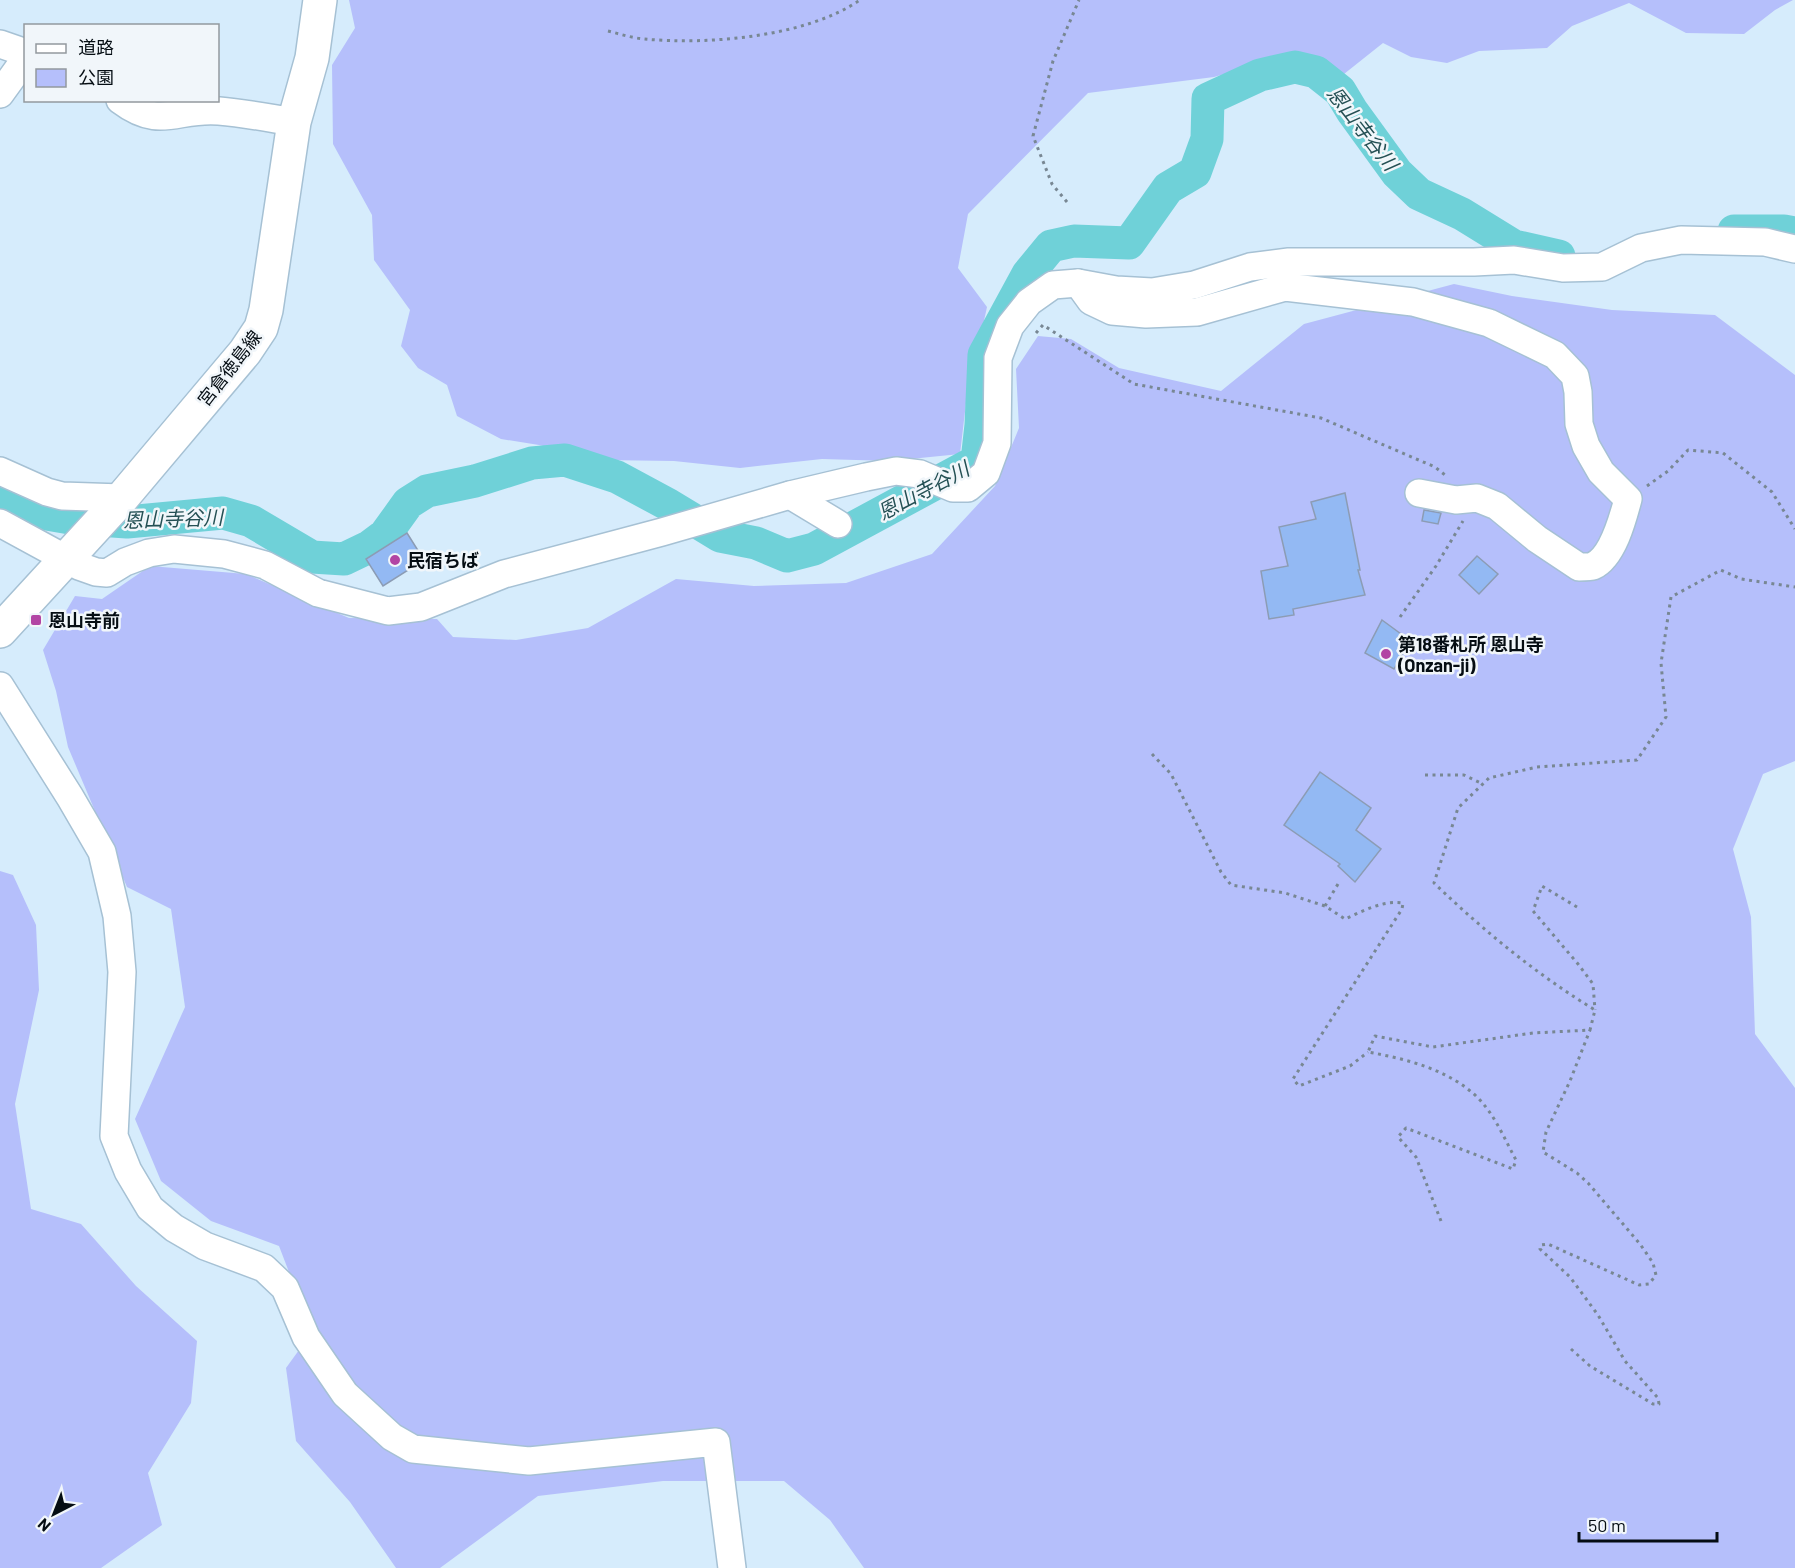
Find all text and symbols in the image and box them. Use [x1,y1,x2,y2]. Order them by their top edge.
legend [24,24,219,102]
text: 道路 [78,36,114,58]
text: 公園 [78,66,114,88]
water label: 恩山寺谷川 [1323,81,1404,176]
street label: 宮倉徳島線 [193,326,265,410]
water label: 恩山寺谷川 [873,455,975,524]
water label: 恩山寺谷川 [123,504,225,532]
place label: 民宿ちば [407,549,479,571]
marker: 民宿ちば [388,553,402,567]
place label: 恩山寺前 [48,609,120,631]
marker: 恩山寺前 [29,613,43,627]
place label: 第18番札所 恩山寺 (Onzan-ji) [1397,633,1544,676]
marker: 第18番札所 恩山寺 (Onzan-ji) [1379,647,1393,661]
north arrow [24,1484,84,1544]
scale bar [1579,1505,1717,1543]
text: 50 m [1588,1514,1626,1536]
text: N [33,1515,54,1536]

